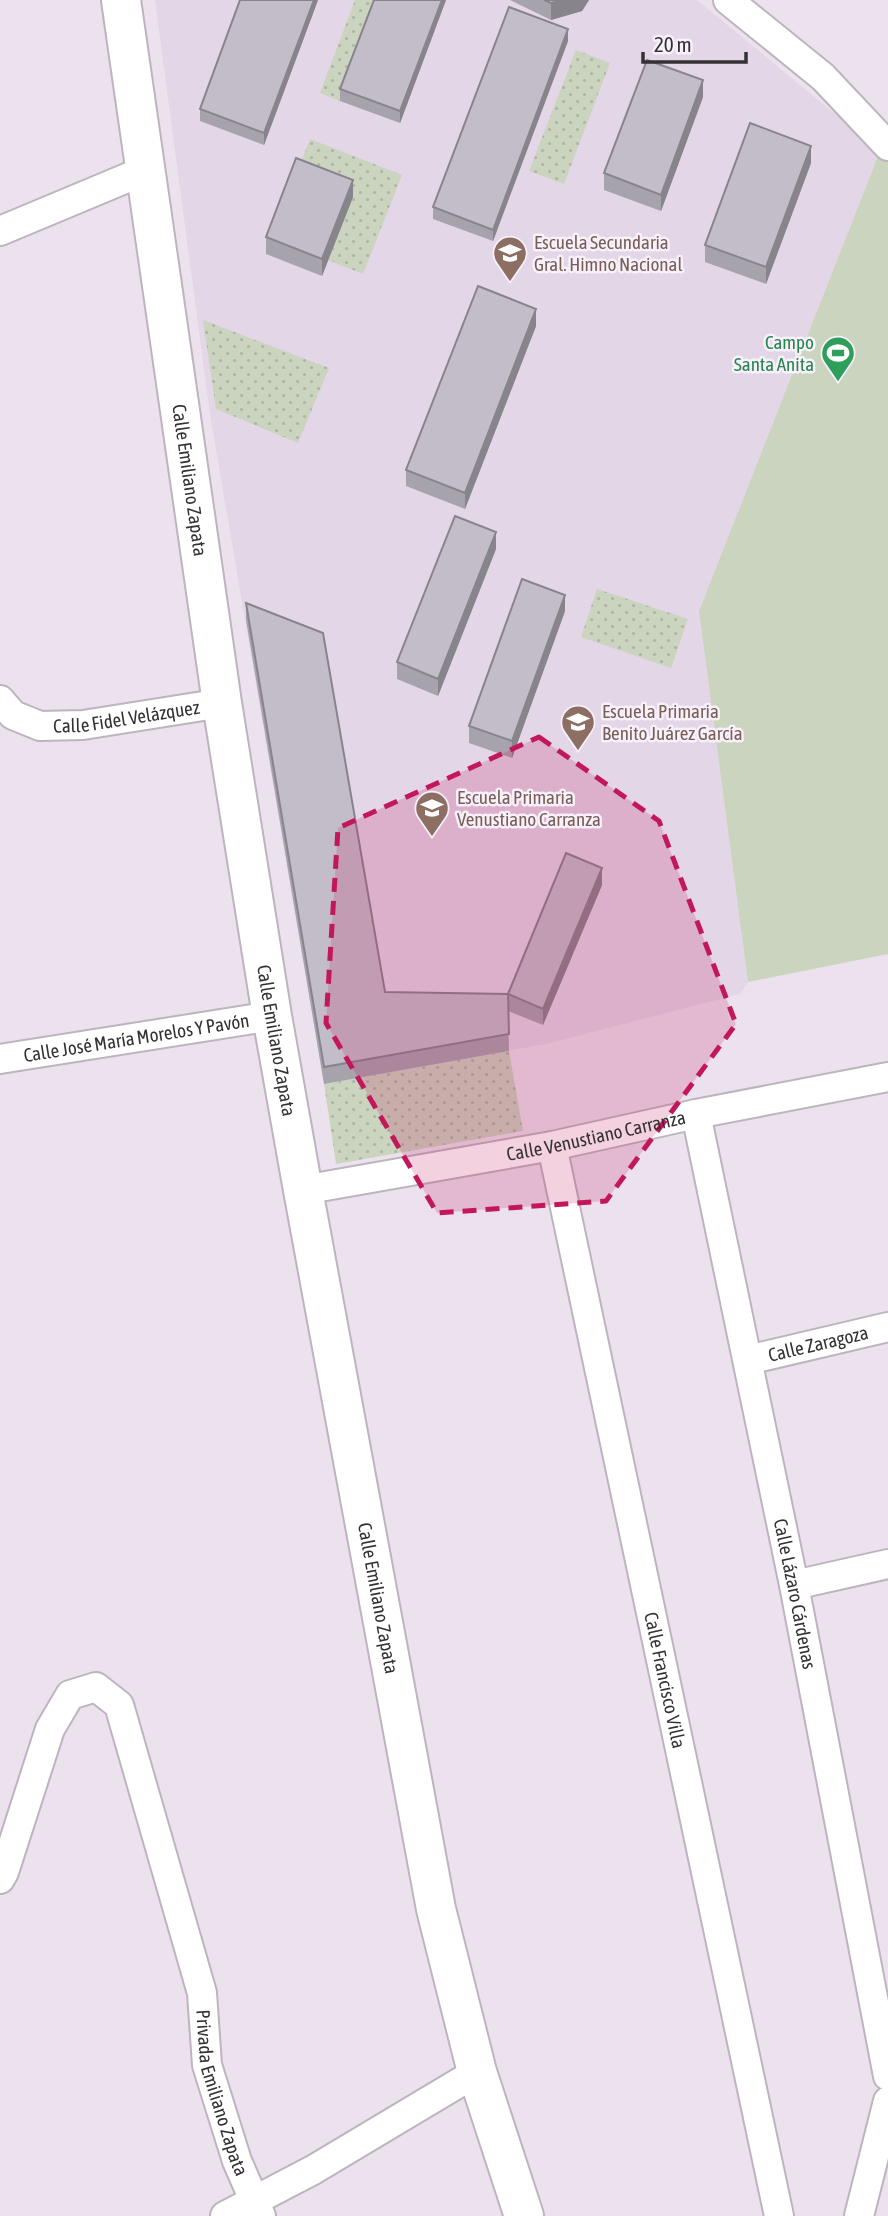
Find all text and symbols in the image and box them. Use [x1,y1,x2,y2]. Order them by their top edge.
scale bar [643,21,746,65]
text: 20 m [654,32,692,56]
place label: Escuela Secundaria Gral. Himno Nacional [534,231,682,275]
school or university icon: Escuela Secundaria Gral. Himno Nacional [491,234,529,283]
place label: Campo Santa Anita [734,331,814,375]
sports icon: Campo Santa Anita [819,334,857,383]
street label: Calle Emiliano Zapata [168,403,212,558]
street label: Calle Fidel Velázquez [53,696,201,737]
place label: Escuela Primaria Benito Juárez García [602,700,743,744]
school or university icon: Escuela Primaria Benito Juárez García [559,703,597,752]
place label: Escuela Primaria Venustiano Carranza [457,786,601,830]
school or university icon: Escuela Primaria Venustiano Carranza [413,789,451,838]
street label: Calle Emiliano Zapata [253,963,301,1118]
street label: Calle José María Morelos Y Pavón [22,1009,251,1066]
street label: Calle Venustiano Carranza [505,1106,688,1165]
street label: Calle Zaragoza [766,1321,870,1366]
street label: Calle Lázaro Cárdenas [769,1517,821,1671]
street label: Calle Emiliano Zapata [354,1521,403,1676]
street label: Calle Francisco Villa [640,1610,690,1750]
street label: Privada Emiliano Zapata [192,2009,253,2179]

